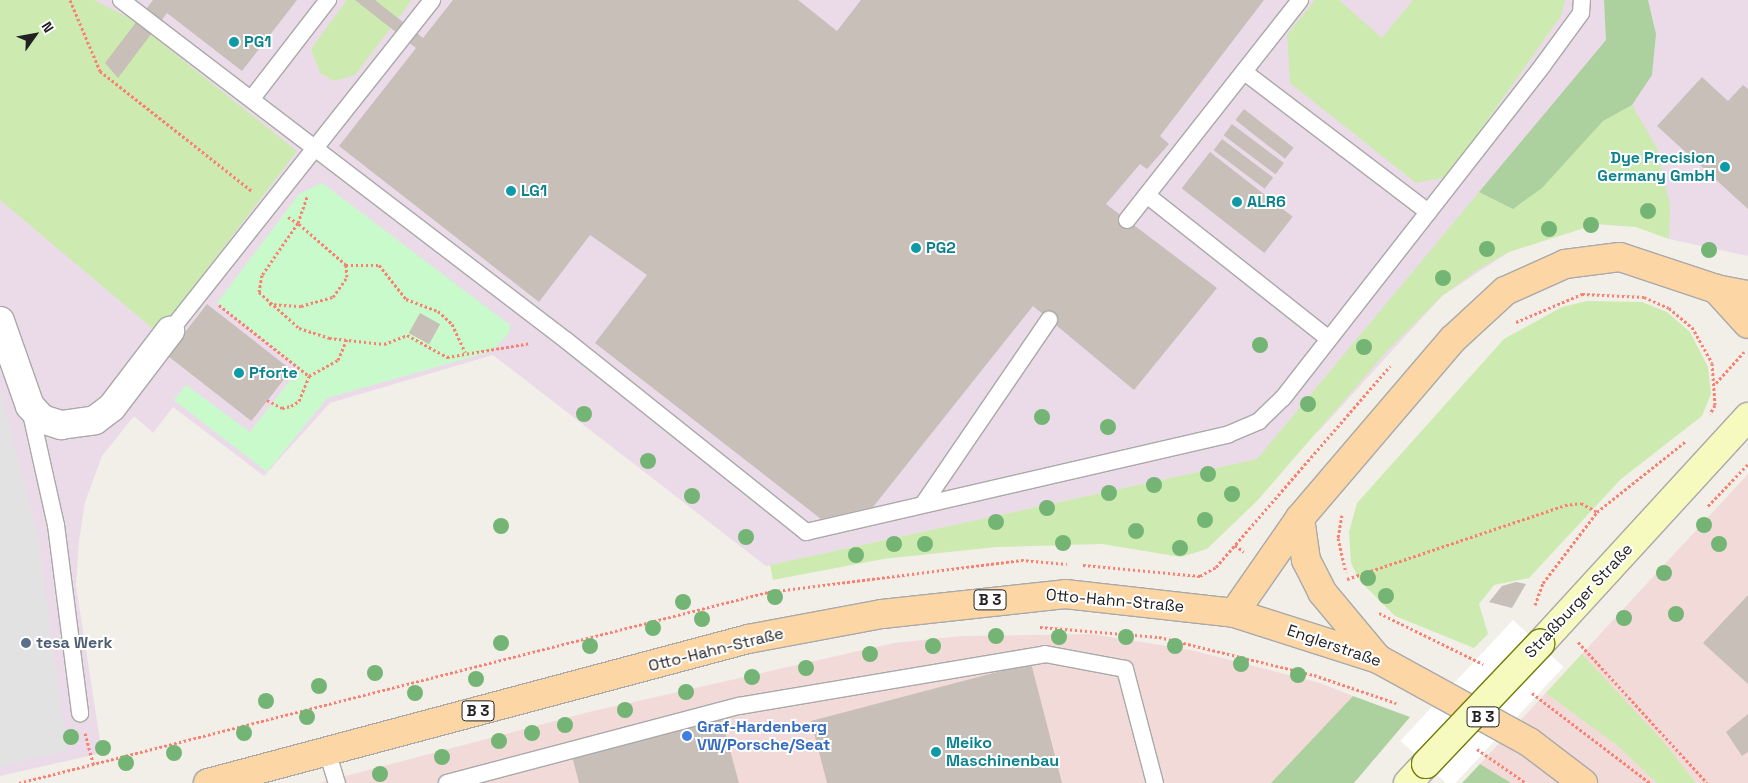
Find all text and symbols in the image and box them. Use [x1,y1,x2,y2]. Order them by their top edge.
north arrow [10,10,60,60]
text: N [38,18,58,36]
place label: PG1 [244,32,271,52]
marker: PG1 [228,36,240,48]
place label: Dye Precision Germany GmbH [1597,148,1715,186]
marker: Dye Precision Germany GmbH [1719,161,1731,173]
place label: LG1 [521,181,547,201]
marker: LG1 [505,185,517,197]
place label: ALR6 [1247,192,1286,212]
marker: ALR6 [1231,196,1243,208]
place label: PG2 [926,238,956,258]
marker: PG2 [910,242,922,254]
place label: Pforte [249,363,298,383]
marker: Pforte [233,367,245,379]
street label: Straßburger Straße [1521,540,1637,662]
street label: Otto-Hahn-Straße [1045,585,1185,617]
road number: B 3 [972,588,1008,612]
street label: Englerstraße [1284,621,1384,671]
street label: Otto-Hahn-Straße [646,624,786,676]
place label: tesa Werk [36,633,113,653]
marker: tesa Werk [20,637,32,649]
road number: B 3 [460,698,496,724]
road number: B 3 [1466,704,1500,730]
place label: Graf-Hardenberg VW/Porsche/Seat [697,717,830,755]
marker: Graf-Hardenberg VW/Porsche/Seat [681,730,693,742]
place label: Meiko Maschinenbau [946,733,1059,771]
marker: Meiko Maschinenbau [930,746,942,758]

